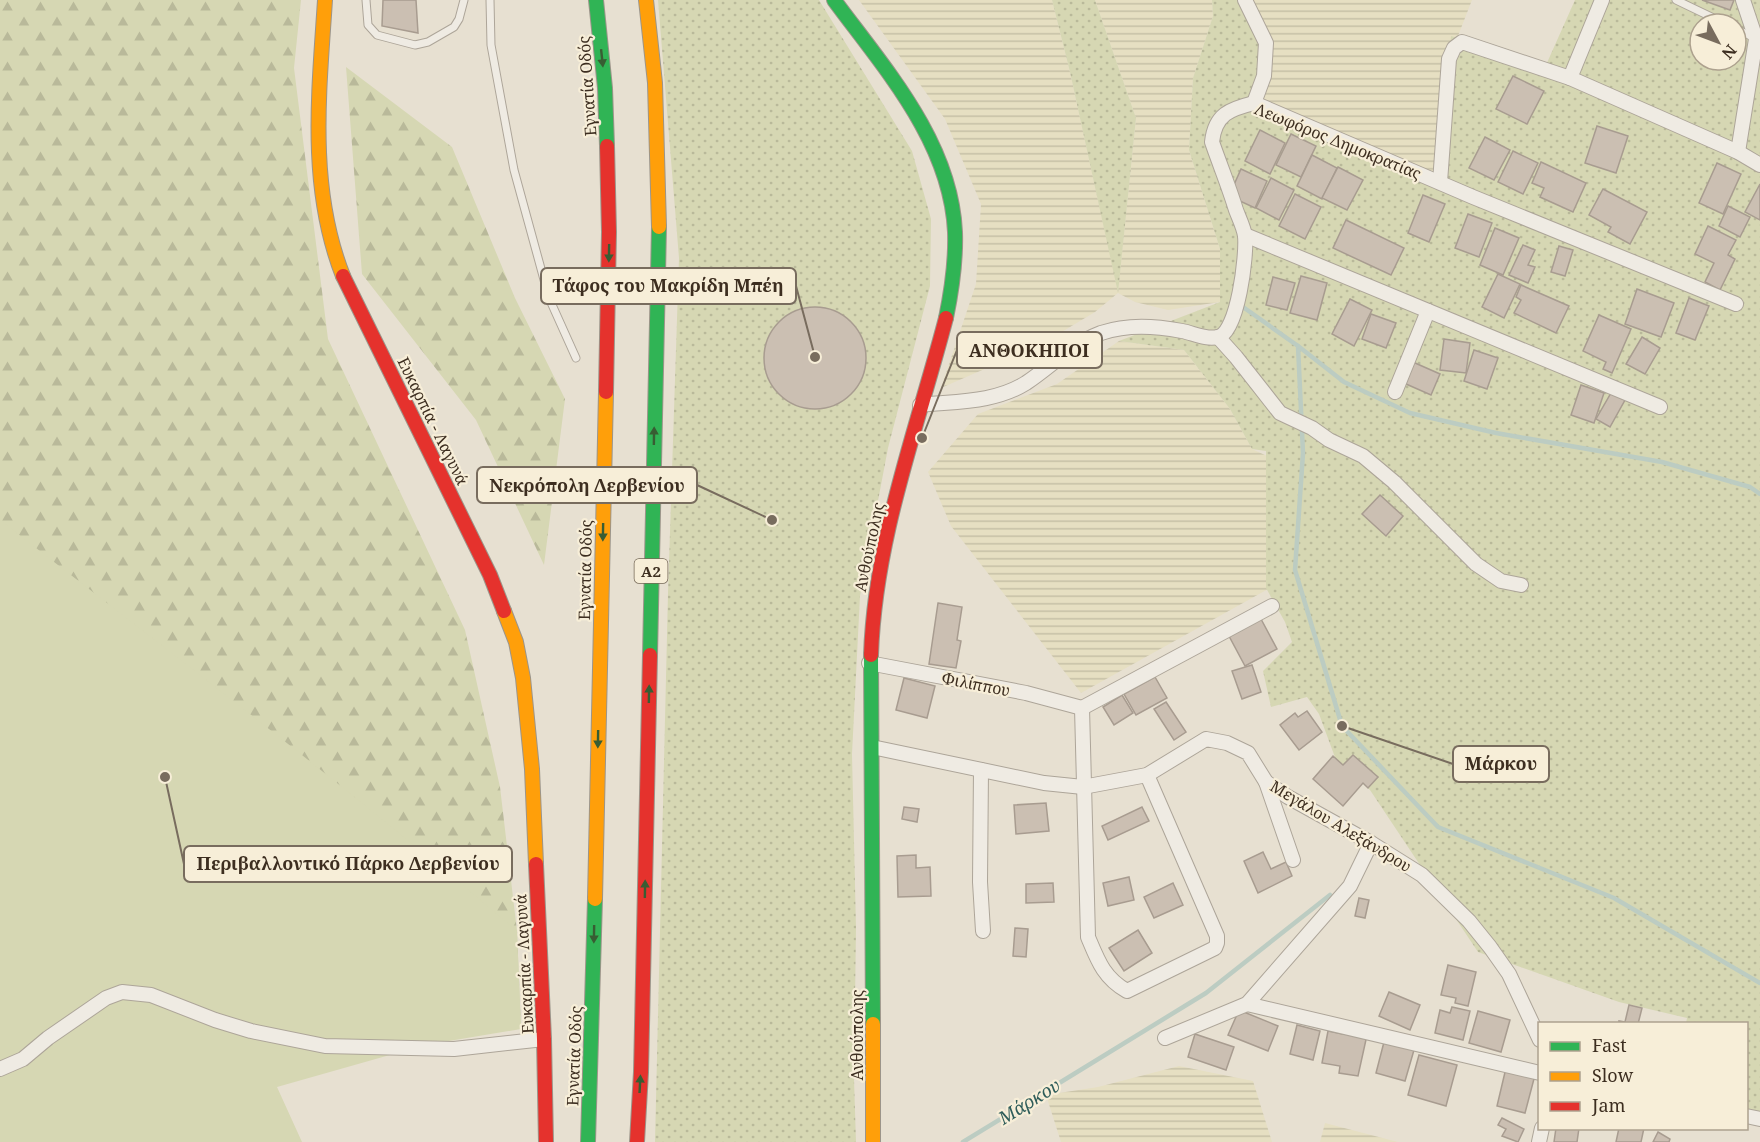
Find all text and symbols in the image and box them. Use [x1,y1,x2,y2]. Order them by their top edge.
north arrow [1688,12,1748,72]
street label: Εγνατία Οδός [573,35,601,137]
text: N [1717,40,1742,64]
one-way arrow [597,49,607,68]
street label: Λεωφόρος Δημοκρατίας [1251,97,1425,185]
one-way arrow [604,243,613,262]
callout: Τάφος του Μακρίδη Μπέη [541,268,796,304]
text: Τάφος του Μακρίδη Μπέη [553,273,783,297]
callout: ΑΝΘΟΚΗΠΟΙ [957,332,1102,368]
text: ΑΝΘΟΚΗΠΟΙ [969,338,1089,362]
street label: Ευκαρπία - Λαγυνά [392,353,474,489]
one-way arrow [650,426,659,445]
callout: Νεκρόπολη Δερβενίου [477,467,697,503]
text: Νεκρόπολη Δερβενίου [489,473,685,497]
street label: Ανθούπολης [849,500,889,594]
street label: Εγνατία Οδός [573,519,597,620]
one-way arrow [598,522,608,541]
road number: Α2 [634,559,668,583]
street label: Φιλίππου [940,667,1012,701]
one-way arrow [644,684,654,703]
one-way arrow [593,730,603,749]
callout: Μάρκου [1453,746,1549,782]
text: Μάρκου [1465,751,1537,775]
street label: Μεγάλου Αλεξάνδρου [1266,775,1416,877]
callout: Περιβαλλοντικό Πάρκο Δερβενίου [184,846,512,882]
text: Περιβαλλοντικό Πάρκο Δερβενίου [196,851,500,875]
one-way arrow [640,879,649,898]
street label: Ευκαρπία - Λαγυνά [509,894,539,1034]
one-way arrow [589,925,599,944]
street label: Ανθούπολης [846,989,868,1081]
street label: Εγνατία Οδός [561,1005,587,1107]
legend [1538,1022,1748,1130]
text: Fast [1592,1033,1627,1057]
text: Slow [1592,1063,1634,1087]
water label: Μάρκου [993,1073,1065,1130]
one-way arrow [636,1074,645,1093]
text: Jam [1591,1093,1626,1117]

